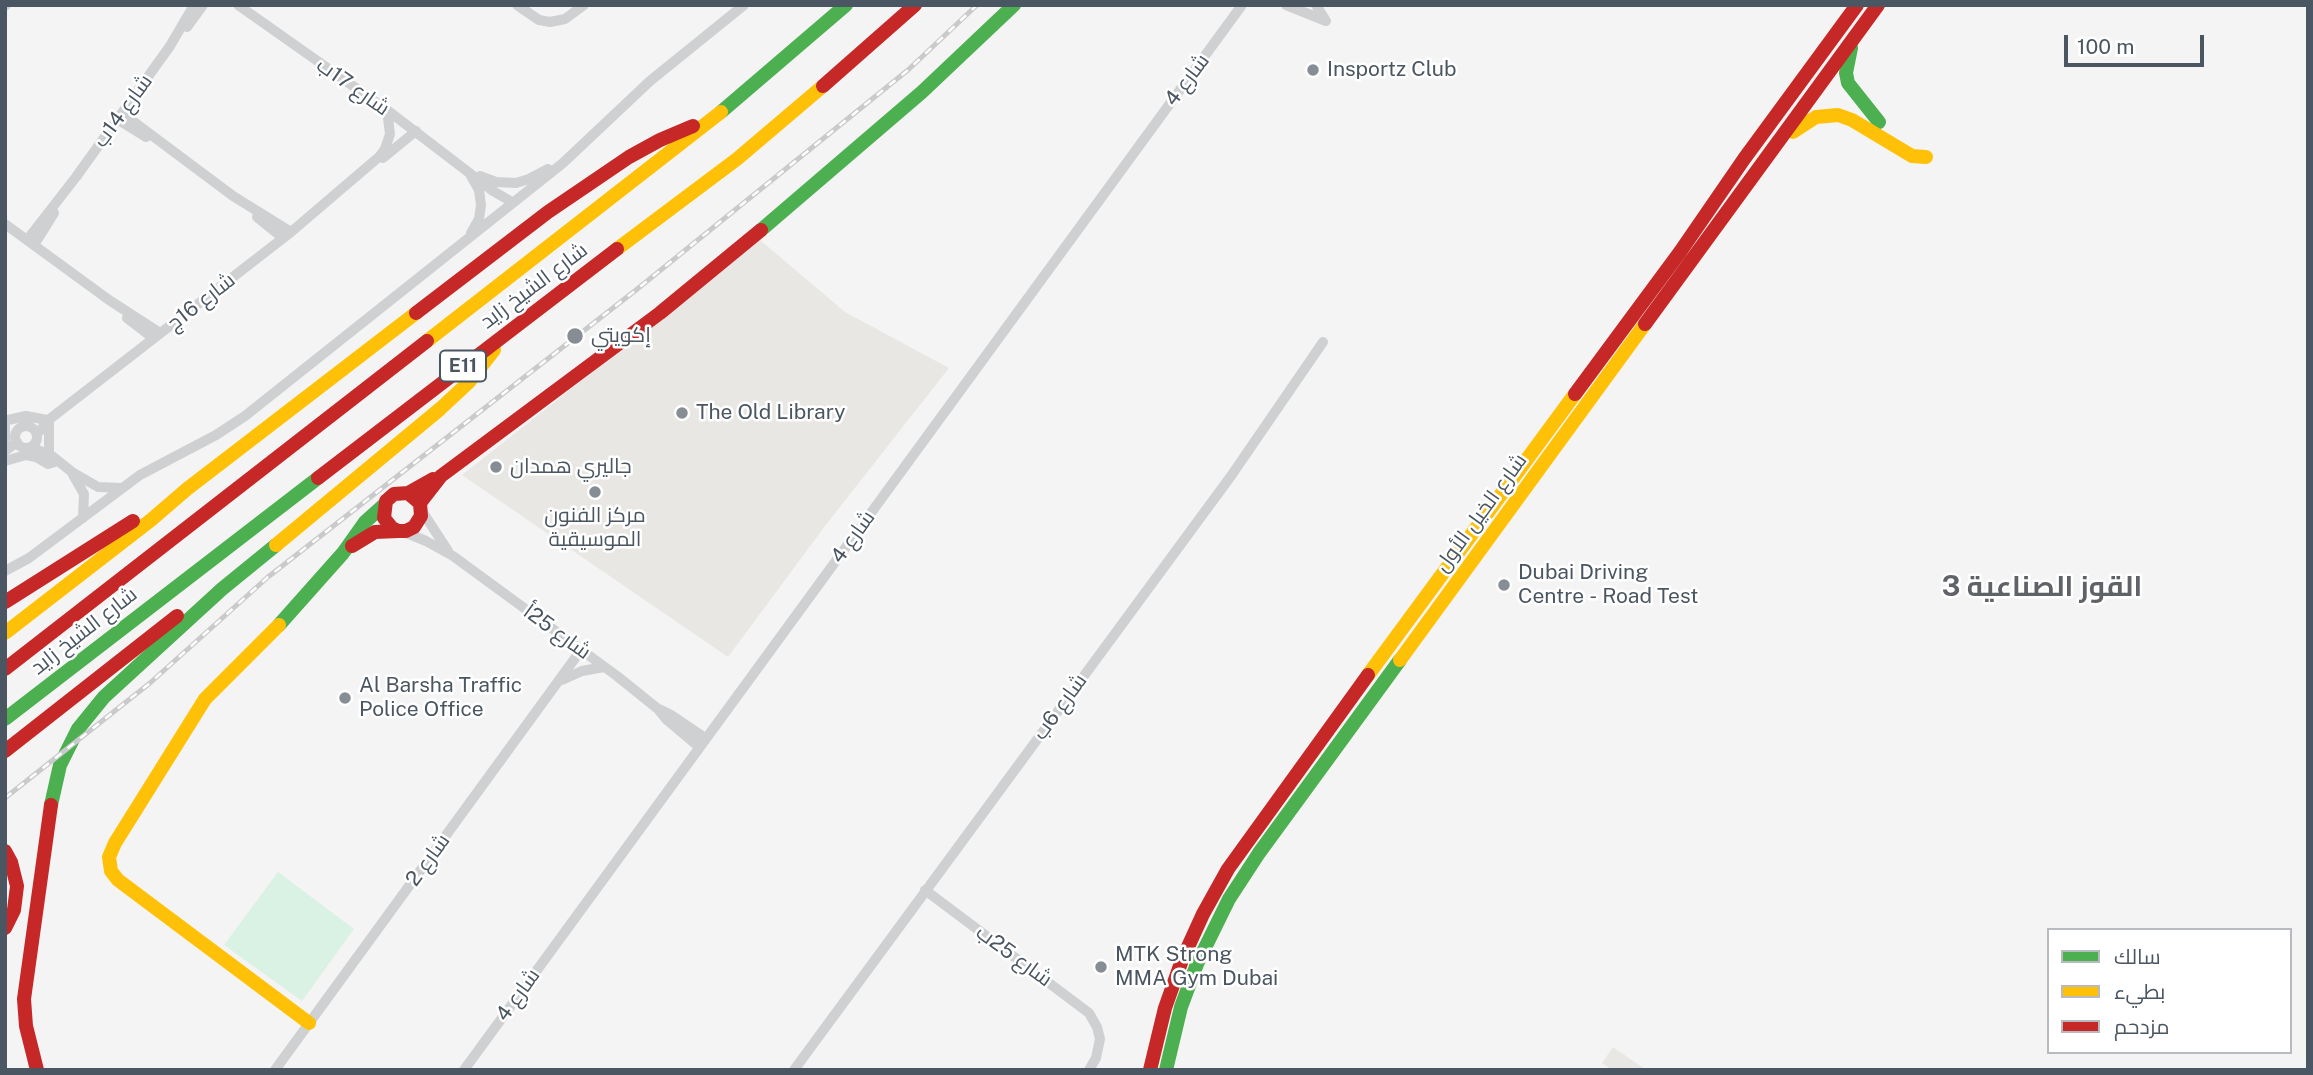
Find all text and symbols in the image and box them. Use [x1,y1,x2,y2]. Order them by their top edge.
scale bar [2068,21,2208,65]
text: 100 m [2077,34,2134,59]
street label: شارع 4 [1159,49,1215,111]
street label: شارع 17ب [312,53,394,121]
place label: Insportz Club [1327,57,1457,83]
marker: Insportz Club [1305,62,1321,78]
street label: شارع 14ب [88,70,158,152]
street label: شارع الشيخ زايد [475,237,593,335]
street label: شارع 16ج [162,268,240,336]
place label: إكويتي [591,323,651,349]
marker: إكويتي [565,326,585,346]
road number: E11 [440,350,486,382]
place label: The Old Library [696,400,845,426]
marker: The Old Library [674,405,690,421]
street label: شارع الخيل الأول [1430,449,1532,577]
place label: جاليري همدان [510,454,632,480]
marker: جاليري همدان [488,459,504,475]
marker: مركز الفنون الموسيقية [587,484,603,500]
place label: مركز الفنون الموسيقية [544,503,646,553]
street label: شارع 4 [825,506,881,568]
place label: Dubai Driving Centre - Road Test [1518,560,1698,610]
district label: القوز الصناعية 3 [1942,570,2142,604]
marker: Dubai Driving Centre - Road Test [1496,577,1512,593]
street label: شارع الشيخ زايد [26,582,142,680]
street label: شارع 25أ [518,599,596,665]
street label: شارع 6ب [1028,669,1092,745]
place label: Al Barsha Traffic Police Office [359,673,522,723]
marker: Al Barsha Traffic Police Office [337,690,353,706]
street label: شارع 2 [401,829,455,891]
street label: شارع 25ب [971,920,1057,992]
legend [2047,928,2292,1054]
place label: MTK Strong MMA Gym Dubai [1115,942,1278,992]
text: سالك [2114,944,2161,969]
marker: MTK Strong MMA Gym Dubai [1093,959,1109,975]
street label: شارع 4 [490,964,546,1026]
text: بطيء [2114,979,2165,1004]
text: مزدحم [2114,1014,2169,1039]

